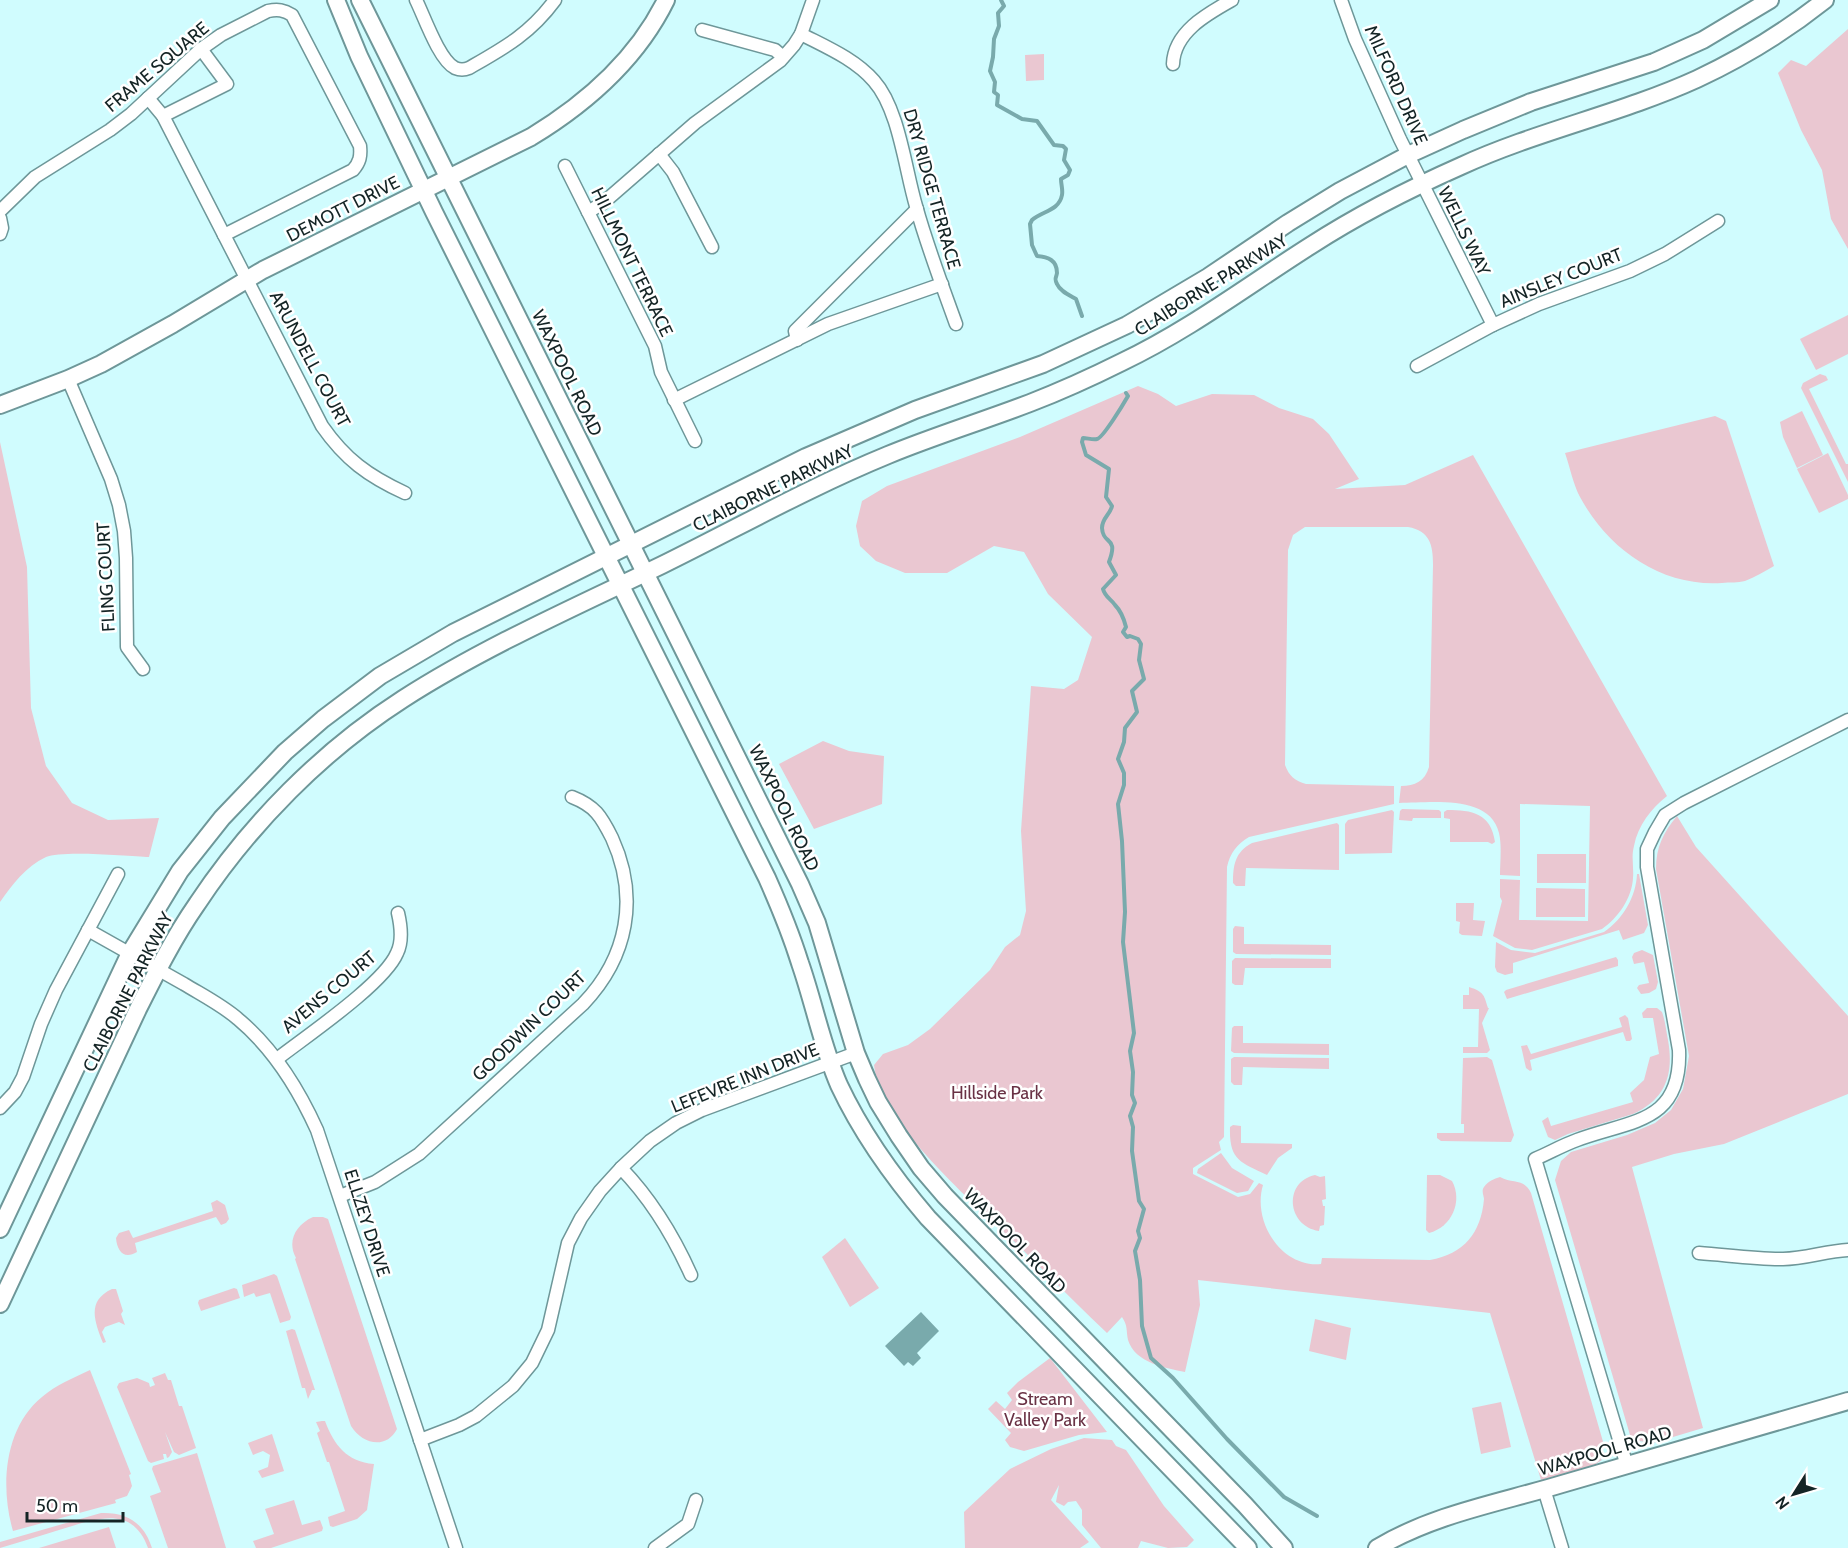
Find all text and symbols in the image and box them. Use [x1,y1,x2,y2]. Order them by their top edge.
street label: FRAME SQUARE [101,17,213,117]
street label: MILFORD DRIVE [1360,22,1432,148]
street label: DRY RIDGE TERRACE [899,106,965,272]
street label: DEMOTT DRIVE [283,171,403,247]
street label: WELLS WAY [1433,183,1495,280]
street label: HILLMONT TERRACE [586,184,678,340]
street label: CLAIBORNE PARKWAY [1130,229,1292,341]
street label: AINSLEY COURT [1497,243,1626,313]
street label: ARUNDELL COURT [265,287,355,431]
street label: WAXPOOL ROAD [527,306,607,440]
street label: CLAIBORNE PARKWAY [689,439,858,536]
street label: FLING COURT [92,521,120,632]
street label: WAXPOOL ROAD [744,741,824,875]
street label: CLAIBORNE PARKWAY [78,908,178,1075]
street label: AVENS COURT [277,946,381,1038]
street label: GOODWIN COURT [468,966,591,1086]
street label: LEFEVRE INN DRIVE [668,1038,822,1118]
park label: Hillside Park [951,1082,1044,1104]
street label: ELLZEY DRIVE [339,1167,395,1279]
street label: WAXPOOL ROAD [959,1184,1071,1298]
park label: Stream Valley Park [1004,1388,1087,1431]
street label: WAXPOOL ROAD [1536,1421,1674,1481]
north arrow [1764,1464,1824,1524]
scale bar [27,1485,123,1523]
text: N [1771,1492,1793,1513]
text: 50 m [36,1495,78,1517]

